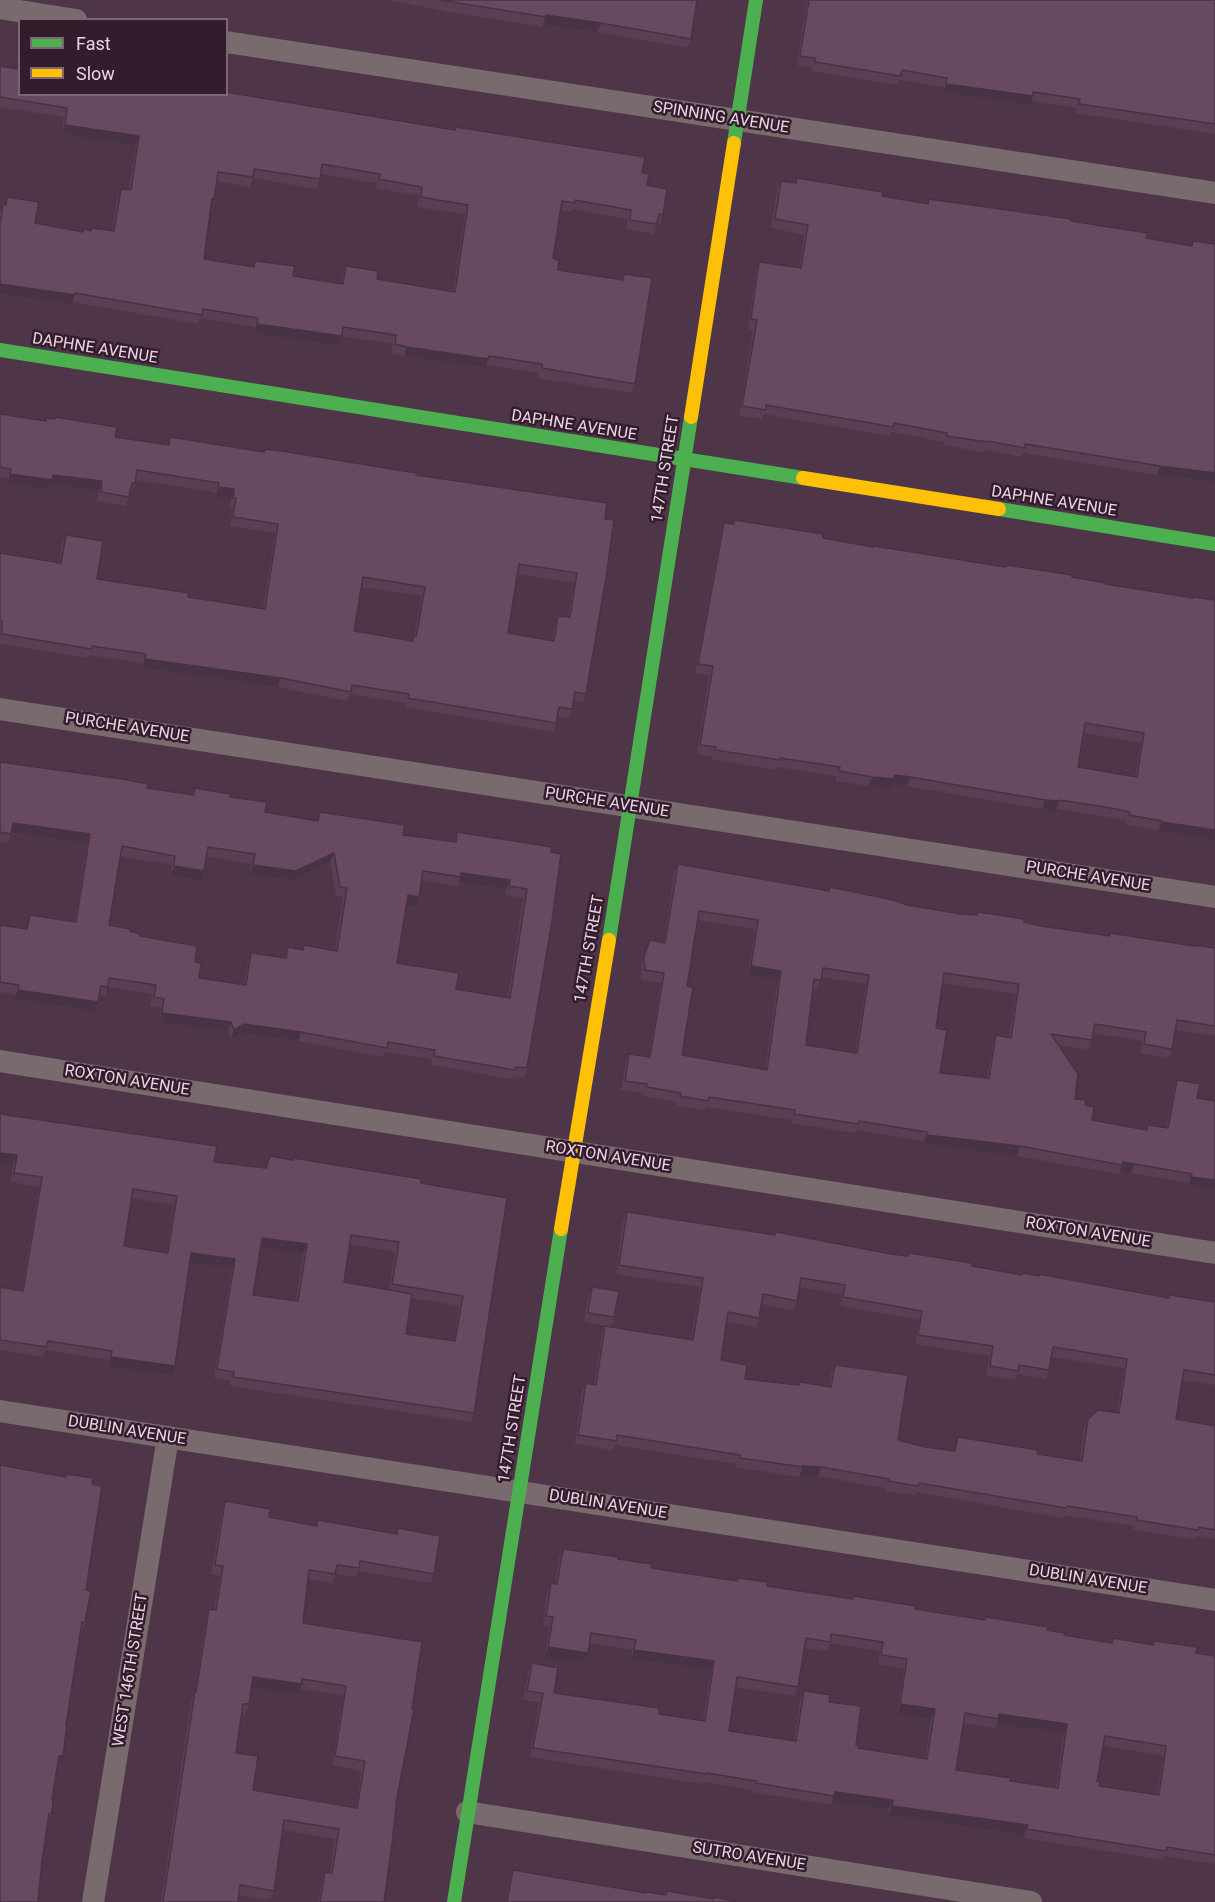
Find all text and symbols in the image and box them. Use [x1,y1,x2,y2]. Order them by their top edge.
legend [18,18,228,96]
text: Fast [76,33,111,54]
text: Slow [76,63,115,84]
street label: SPINNING AVENUE [652,98,790,138]
street label: DAPHNE AVENUE [31,330,159,368]
street label: DAPHNE AVENUE [510,407,638,445]
street label: 147TH STREET [648,414,684,524]
street label: DAPHNE AVENUE [990,483,1118,521]
street label: PURCHE AVENUE [64,709,190,747]
street label: PURCHE AVENUE [544,784,670,822]
street label: PURCHE AVENUE [1025,858,1151,896]
street label: 147TH STREET [571,894,609,1004]
street label: ROXTON AVENUE [63,1062,191,1100]
street label: ROXTON AVENUE [544,1138,672,1176]
street label: ROXTON AVENUE [1024,1214,1152,1252]
street label: 147TH STREET [495,1374,531,1484]
street label: DUBLIN AVENUE [67,1412,187,1450]
street label: DUBLIN AVENUE [548,1486,668,1524]
street label: DUBLIN AVENUE [1028,1561,1148,1599]
street label: WEST 146TH STREET [109,1592,153,1748]
street label: SUTRO AVENUE [691,1839,807,1875]

